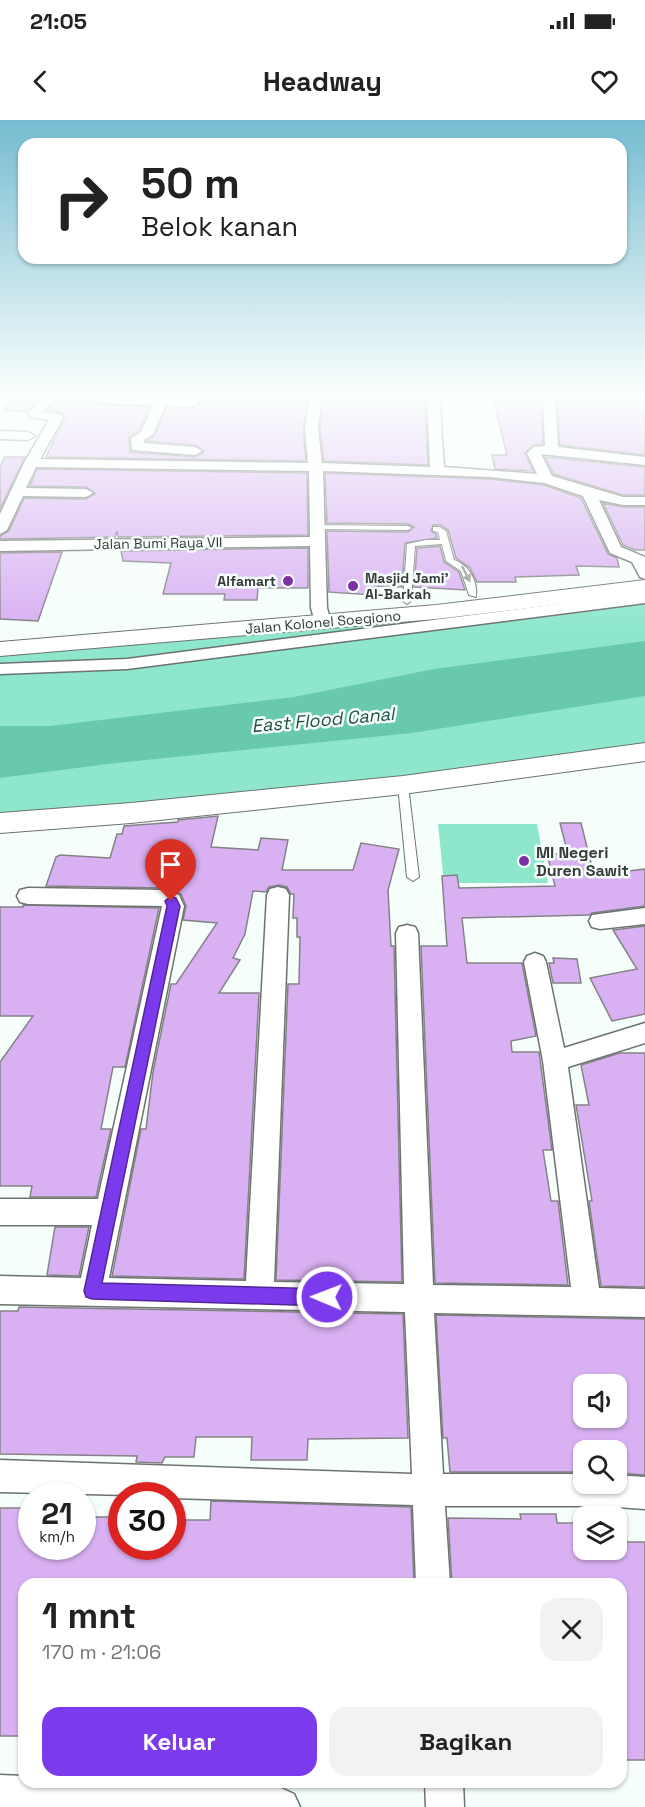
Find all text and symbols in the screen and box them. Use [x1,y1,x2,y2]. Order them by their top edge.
text: 21:05 [30,7,87,35]
text: Headway [263,64,382,99]
icon: back [24,65,57,98]
icon: heart [588,65,621,98]
text: 50 m [141,157,240,210]
icon: right [42,162,120,240]
text: Belok kanan [141,209,298,244]
street label: Jalan Bumi Raya VII [93,533,223,553]
one-way arrow [461,566,471,583]
place label: Masjid Jami' Al-Barkah [365,569,449,603]
place label: Alfamart [217,572,276,590]
marker: Alfamart [281,574,295,588]
marker: Masjid Jami' Al-Barkah [346,579,360,593]
street label: Jalan Kolonel Soegiono [244,606,402,638]
water label: East Flood Canal [251,702,398,737]
pin [145,839,196,901]
place label: MI Negeri Duren Sawit [536,842,629,881]
icon: arrive [154,848,187,881]
marker: MI Negeri Duren Sawit [517,854,531,868]
position arrow [295,1265,359,1329]
map controls [573,1374,627,1560]
button: sound [573,1374,627,1428]
button: search [573,1440,627,1494]
speed limit sign: 30 [108,1482,186,1560]
text: 21 [41,1494,73,1533]
button: layers [573,1506,627,1560]
text: km/h [39,1527,75,1546]
text: 1 mnt [42,1593,136,1639]
button: close [540,1598,603,1661]
text: 170 m · 21:06 [42,1639,161,1665]
button: Keluar [42,1707,317,1776]
button: Bagikan [329,1707,603,1776]

